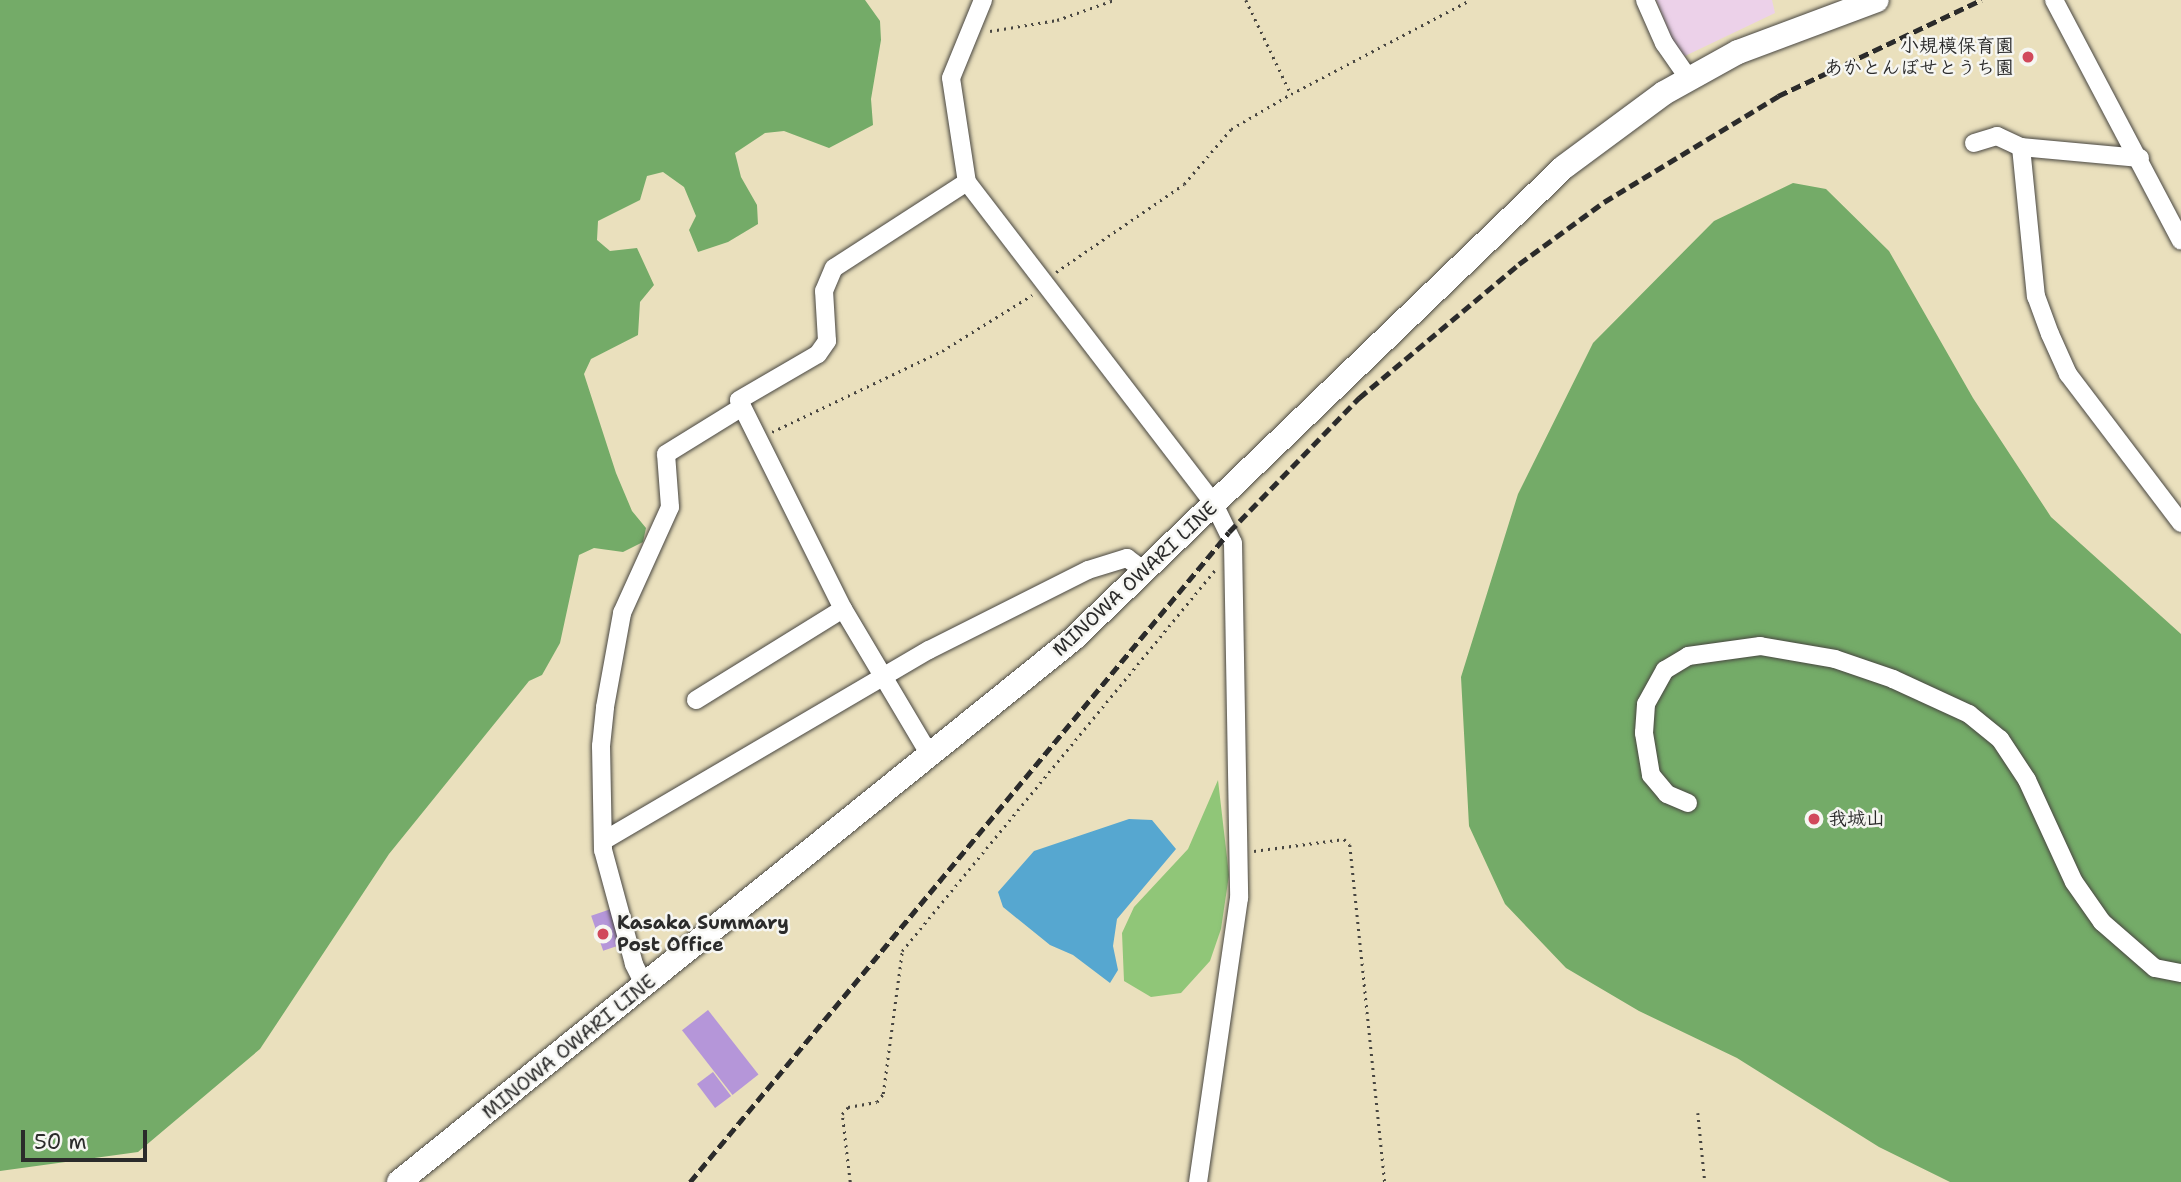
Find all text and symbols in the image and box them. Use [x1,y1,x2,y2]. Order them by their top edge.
place label: 小規模保育園 あかとんぼせとうち園 [1824,35,2014,79]
marker: 小規模保育園 あかとんぼせとうち園 [2020,49,2036,65]
street label: MINOWA OWARI LINE [1048,497,1222,661]
place label: 我城山 [1828,808,1885,830]
marker: 我城山 [1806,811,1822,827]
place label: Kasaka Summary Post Office [617,912,789,956]
marker: Kasaka Summary Post Office [595,926,611,942]
street label: MINOWA OWARI LINE [478,970,660,1124]
scale bar [24,1116,150,1160]
text: 50 m [34,1128,87,1156]

